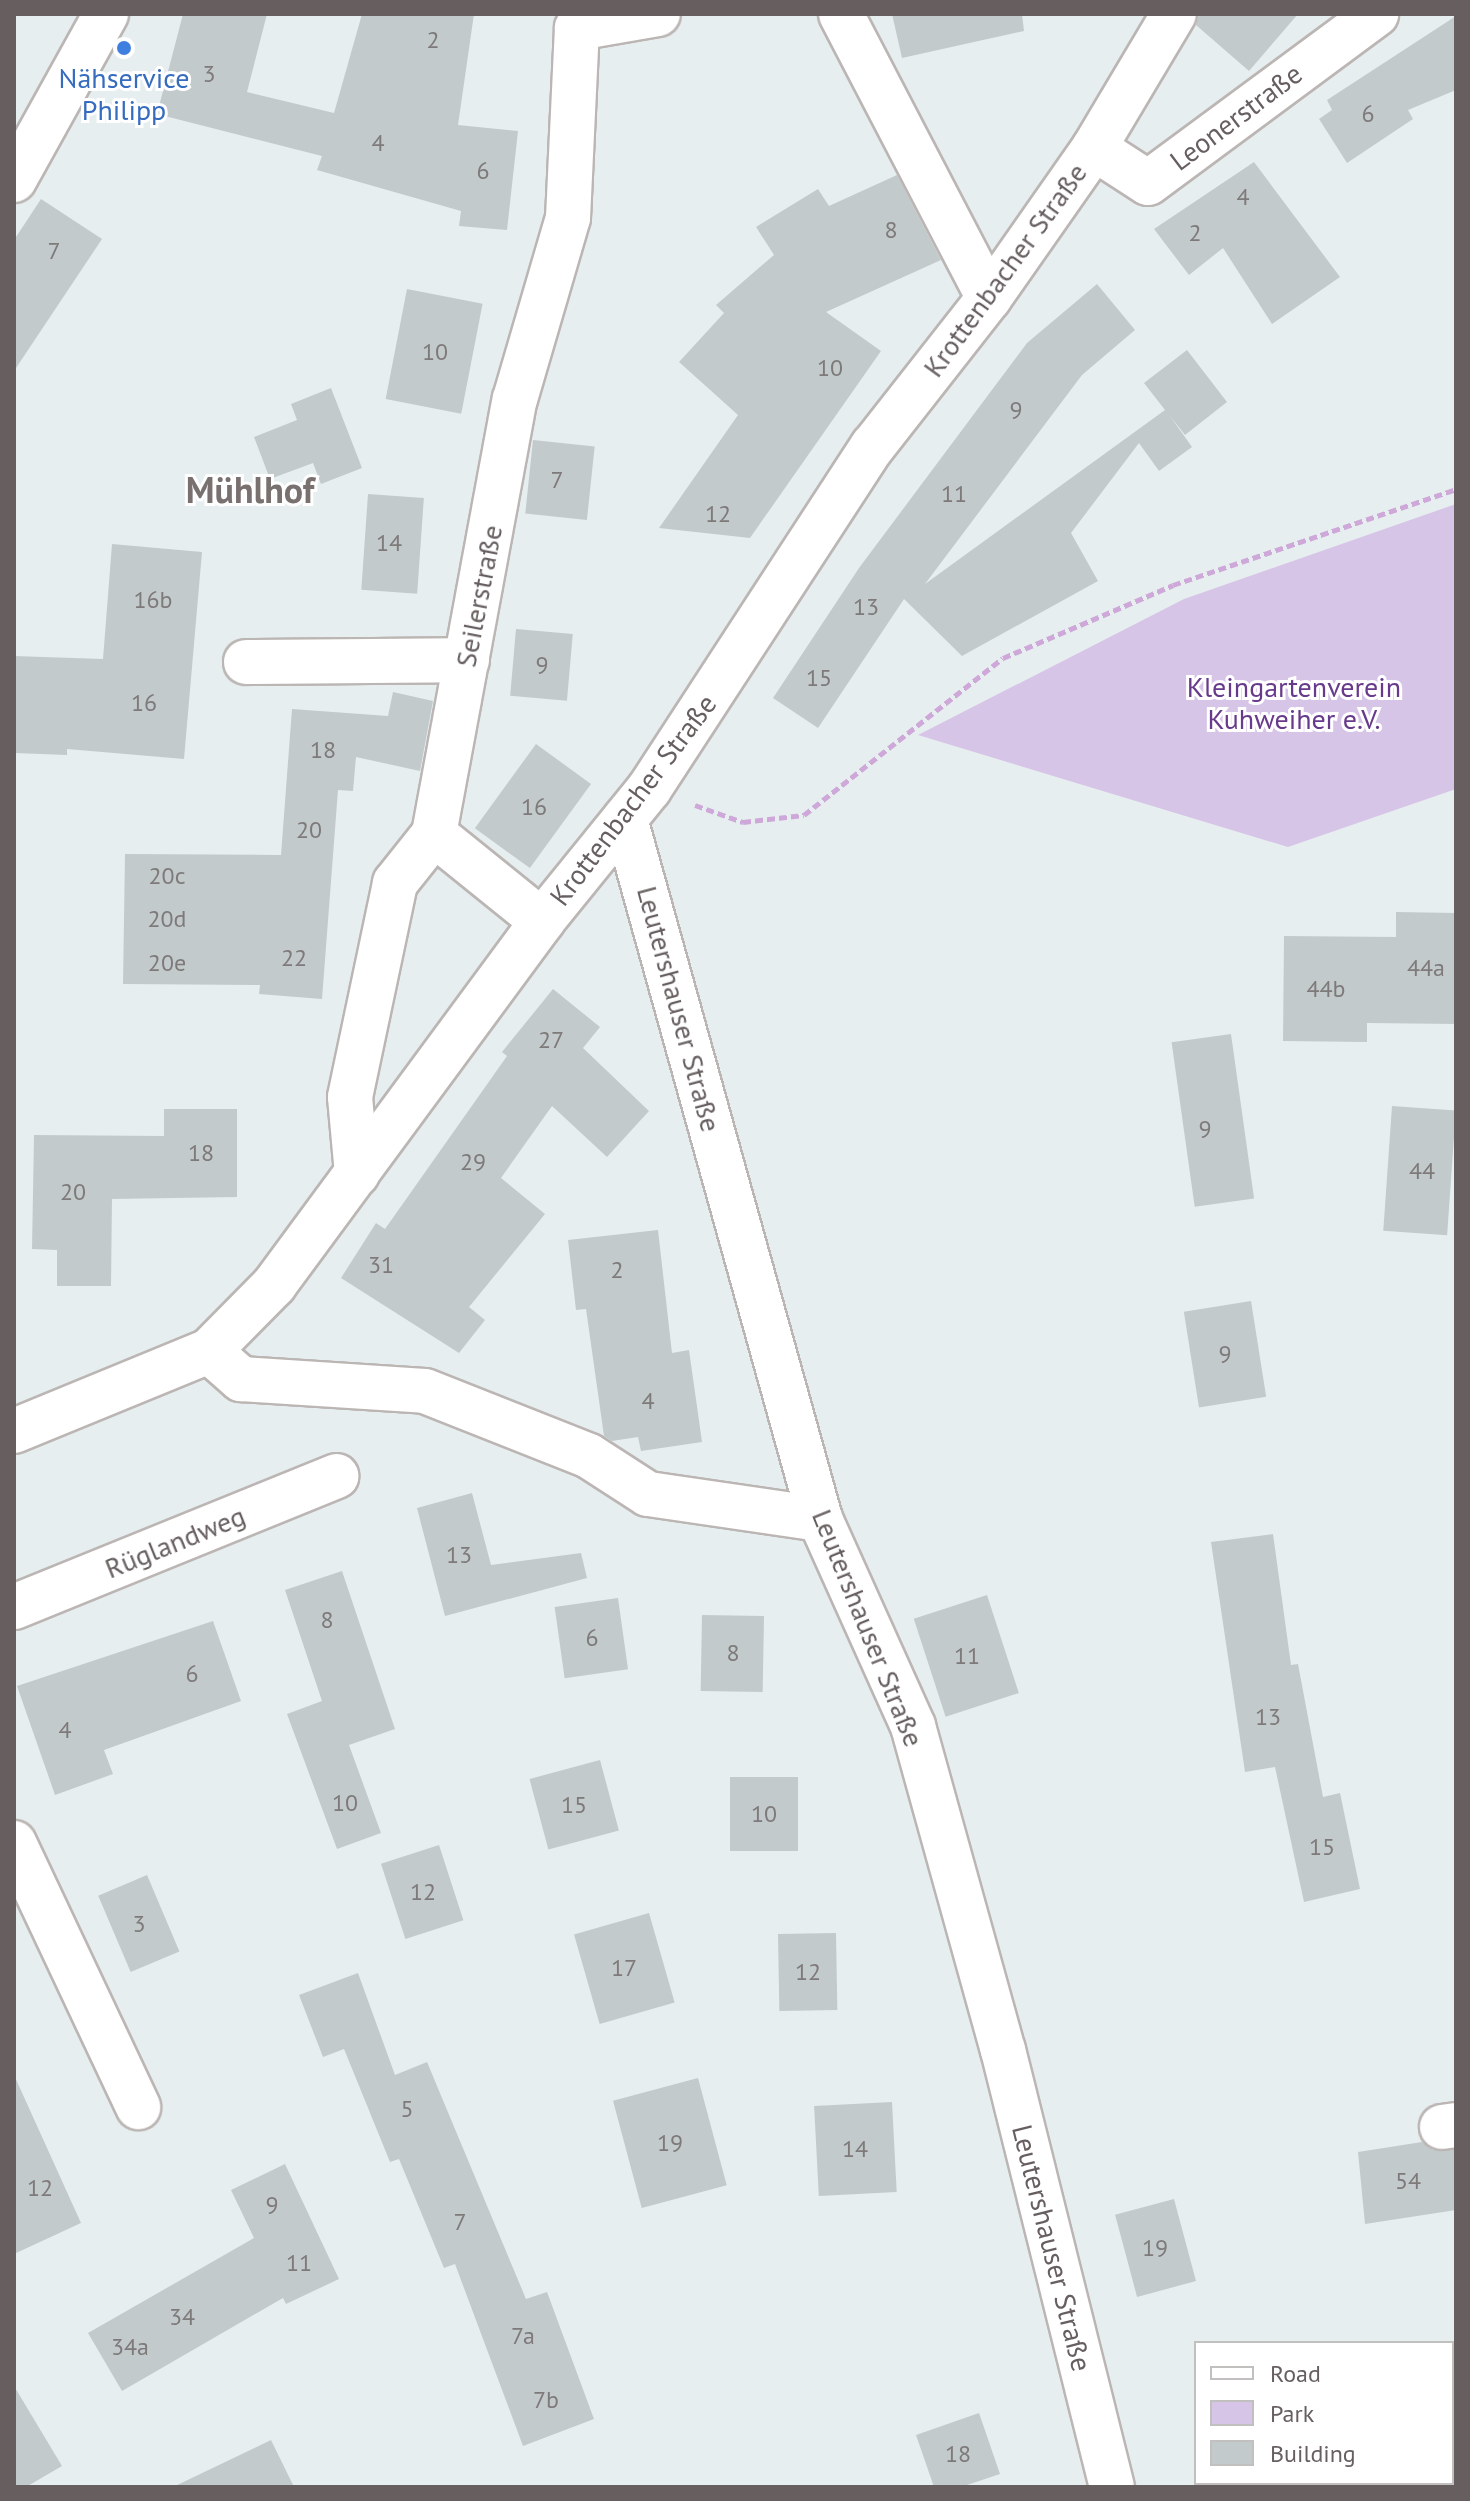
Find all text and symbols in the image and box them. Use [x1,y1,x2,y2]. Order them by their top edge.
house number: 2 [426,26,440,54]
marker: Nähservice Philipp [115,39,133,57]
street label: Leonerstraße [1163,57,1309,177]
house number: 3 [202,60,216,88]
place label: Nähservice Philipp [59,61,189,127]
house number: 6 [1361,100,1375,128]
house number: 4 [371,129,385,157]
house number: 6 [476,157,490,185]
street label: Krottenbacher Straße [916,157,1094,383]
house number: 4 [1236,183,1250,211]
house number: 8 [884,216,898,244]
house number: 2 [1188,219,1202,247]
house number: 7 [47,237,61,265]
house number: 10 [422,338,448,366]
house number: 10 [817,354,843,382]
house number: 9 [1009,396,1023,424]
house number: 7 [550,466,564,494]
district label: Mühlhof [186,468,314,512]
house number: 11 [941,480,967,508]
house number: 12 [705,500,731,528]
street label: Seilerstraße [449,522,509,670]
house number: 14 [376,529,402,557]
house number: 16b [133,586,173,614]
house number: 13 [853,593,879,621]
house number: 9 [535,651,549,679]
house number: 15 [806,664,832,692]
park label: Kleingartenverein Kuhweiher e.V. [1187,670,1401,736]
street label: Krottenbacher Straße [543,688,723,912]
house number: 16 [131,689,157,717]
house number: 18 [310,736,336,764]
house number: 16 [521,793,547,821]
house number: 20 [296,816,322,844]
house number: 20c [149,862,185,890]
street label: Leutershauser Straße [630,883,728,1135]
house number: 20d [147,905,187,933]
house number: 22 [281,944,307,972]
house number: 20e [148,949,186,977]
house number: 44a [1407,954,1445,982]
house number: 44b [1306,975,1346,1003]
house number: 27 [538,1026,564,1054]
house number: 9 [1198,1115,1212,1143]
house number: 18 [188,1139,214,1167]
house number: 29 [460,1148,486,1176]
house number: 44 [1409,1157,1435,1185]
house number: 20 [60,1178,86,1206]
house number: 31 [368,1251,394,1279]
house number: 2 [610,1256,624,1284]
house number: 9 [1218,1340,1232,1368]
house number: 4 [641,1387,655,1415]
street label: Rüglandweg [100,1499,250,1585]
street label: Leutershauser Straße [805,1505,931,1751]
house number: 13 [446,1541,472,1569]
house number: 8 [320,1606,334,1634]
house number: 6 [585,1624,599,1652]
house number: 8 [726,1639,740,1667]
house number: 11 [954,1642,980,1670]
house number: 6 [185,1660,199,1688]
house number: 13 [1255,1703,1281,1731]
house number: 4 [58,1716,72,1744]
house number: 10 [332,1789,358,1817]
house number: 15 [561,1791,587,1819]
house number: 10 [751,1800,777,1828]
house number: 15 [1309,1833,1335,1861]
house number: 12 [410,1878,436,1906]
house number: 3 [132,1910,146,1938]
house number: 17 [611,1954,637,1982]
house number: 12 [795,1958,821,1986]
house number: 5 [400,2095,414,2123]
street label: Leutershauser Straße [1005,2121,1099,2375]
house number: 19 [657,2129,683,2157]
house number: 14 [842,2135,868,2163]
house number: 54 [1395,2167,1421,2195]
house number: 12 [27,2174,53,2202]
house number: 9 [265,2191,279,2219]
house number: 7 [453,2208,467,2236]
house number: 19 [1142,2234,1168,2262]
house number: 11 [286,2249,312,2277]
house number: 34 [169,2303,195,2331]
house number: 7a [511,2322,535,2350]
house number: 34a [111,2333,149,2361]
legend [1194,2341,1454,2485]
text: Road [1270,2358,1321,2389]
house number: 7b [533,2386,559,2414]
text: Park [1270,2398,1314,2429]
text: Building [1270,2438,1356,2469]
house number: 18 [945,2440,971,2468]

